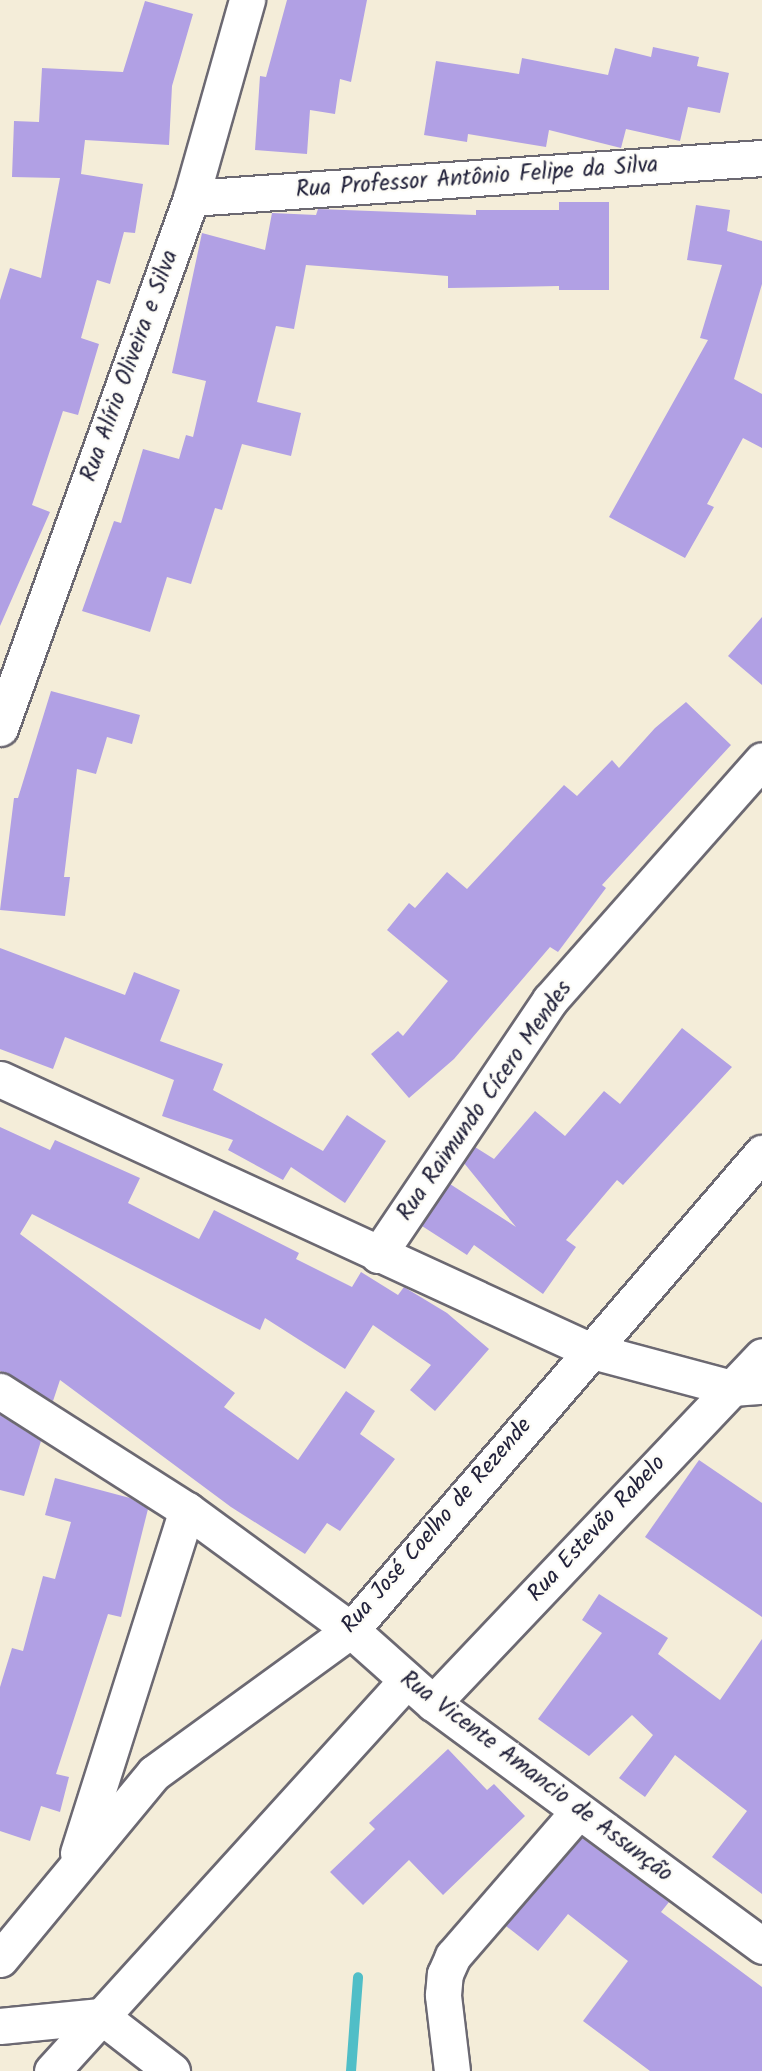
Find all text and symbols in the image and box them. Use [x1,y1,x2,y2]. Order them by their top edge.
street label: Rua Professor Antônio Felipe da Silva [295,152,659,204]
street label: Rua Alírio Oliveira e Silva [75,247,185,485]
street label: Rua Raimundo Cícero Mendes [392,976,578,1226]
street label: Rua José Coelho de Rezende [336,1413,538,1639]
street label: Rua Estevão Rabelo [522,1450,672,1608]
street label: Rua Vicente Amancio de Assunção [394,1666,678,1888]

